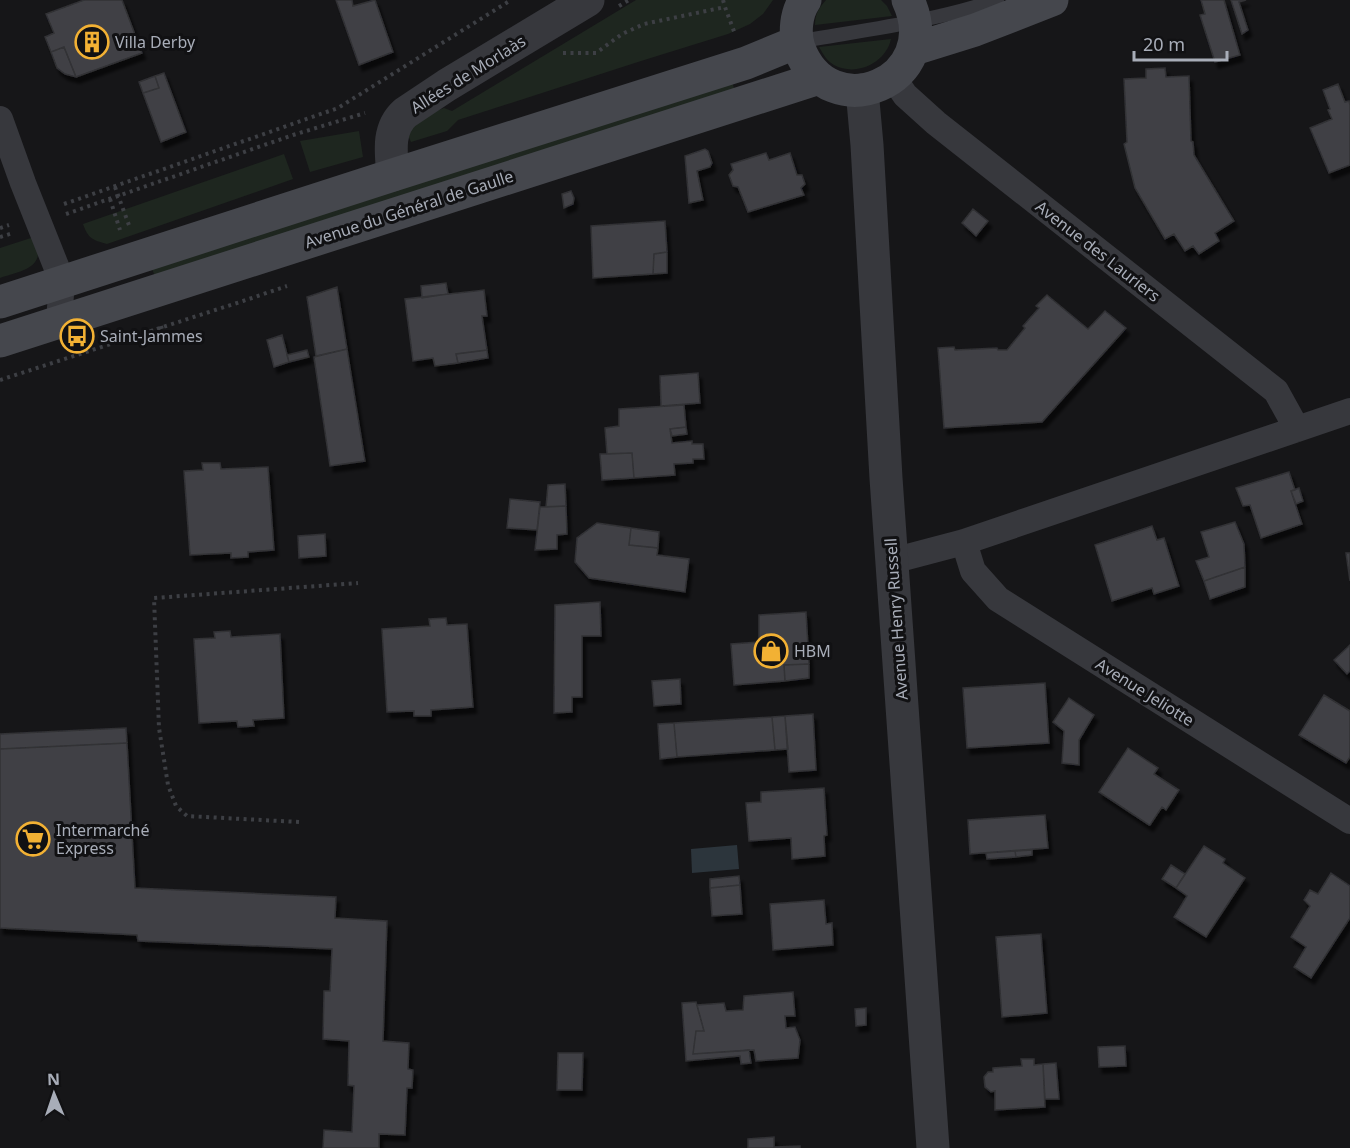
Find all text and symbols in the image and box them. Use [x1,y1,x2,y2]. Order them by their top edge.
building icon: Villa Derby [74,24,110,60]
scale bar [1134,24,1227,62]
street label: Allées de Morlaàs [406,30,530,118]
place label: Villa Derby [115,31,196,53]
text: 20 m [1143,32,1185,56]
street label: Avenue du Général de Gaulle [302,165,516,253]
street label: Avenue des Lauriers [1031,195,1165,307]
bus stop icon: Saint-Jammes [59,318,95,354]
place label: Saint-Jammes [100,325,203,347]
street label: Avenue Henry Russell [879,537,913,701]
shop icon: HBM [753,633,789,669]
place label: HBM [794,640,831,662]
street label: Avenue Jeliotte [1092,653,1198,731]
place label: Intermarché Express [56,819,150,859]
supermarket icon: Intermarché Express [15,821,51,857]
north arrow [24,1064,84,1124]
text: N [47,1068,60,1090]

